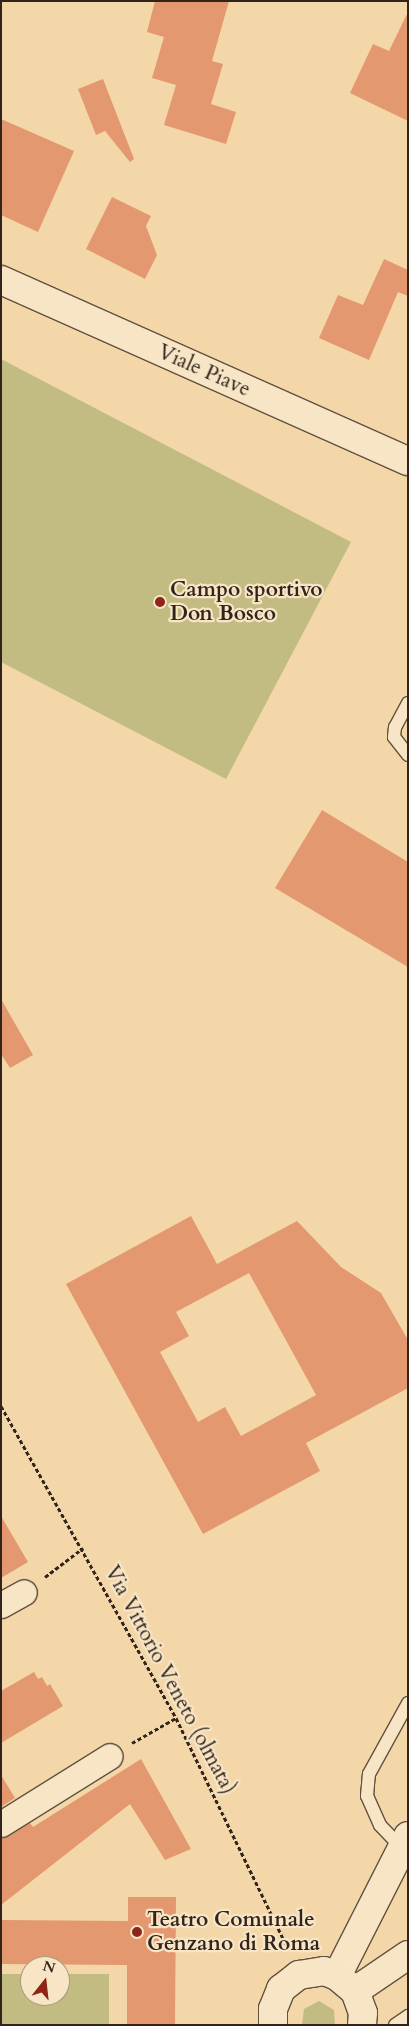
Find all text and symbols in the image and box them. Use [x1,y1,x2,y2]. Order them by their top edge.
street label: Viale Piave [154,339,254,403]
place label: Campo sportivo Don Bosco [170,577,323,627]
marker: Campo sportivo Don Bosco [154,596,166,608]
street label: Via Vittorio Veneto (olmata) [99,1561,241,1799]
place label: Teatro Comunale Genzano di Roma [147,1907,320,1957]
marker: Teatro Comunale Genzano di Roma [131,1926,143,1938]
north arrow [20,1956,70,2006]
text: N [41,1956,57,1978]

